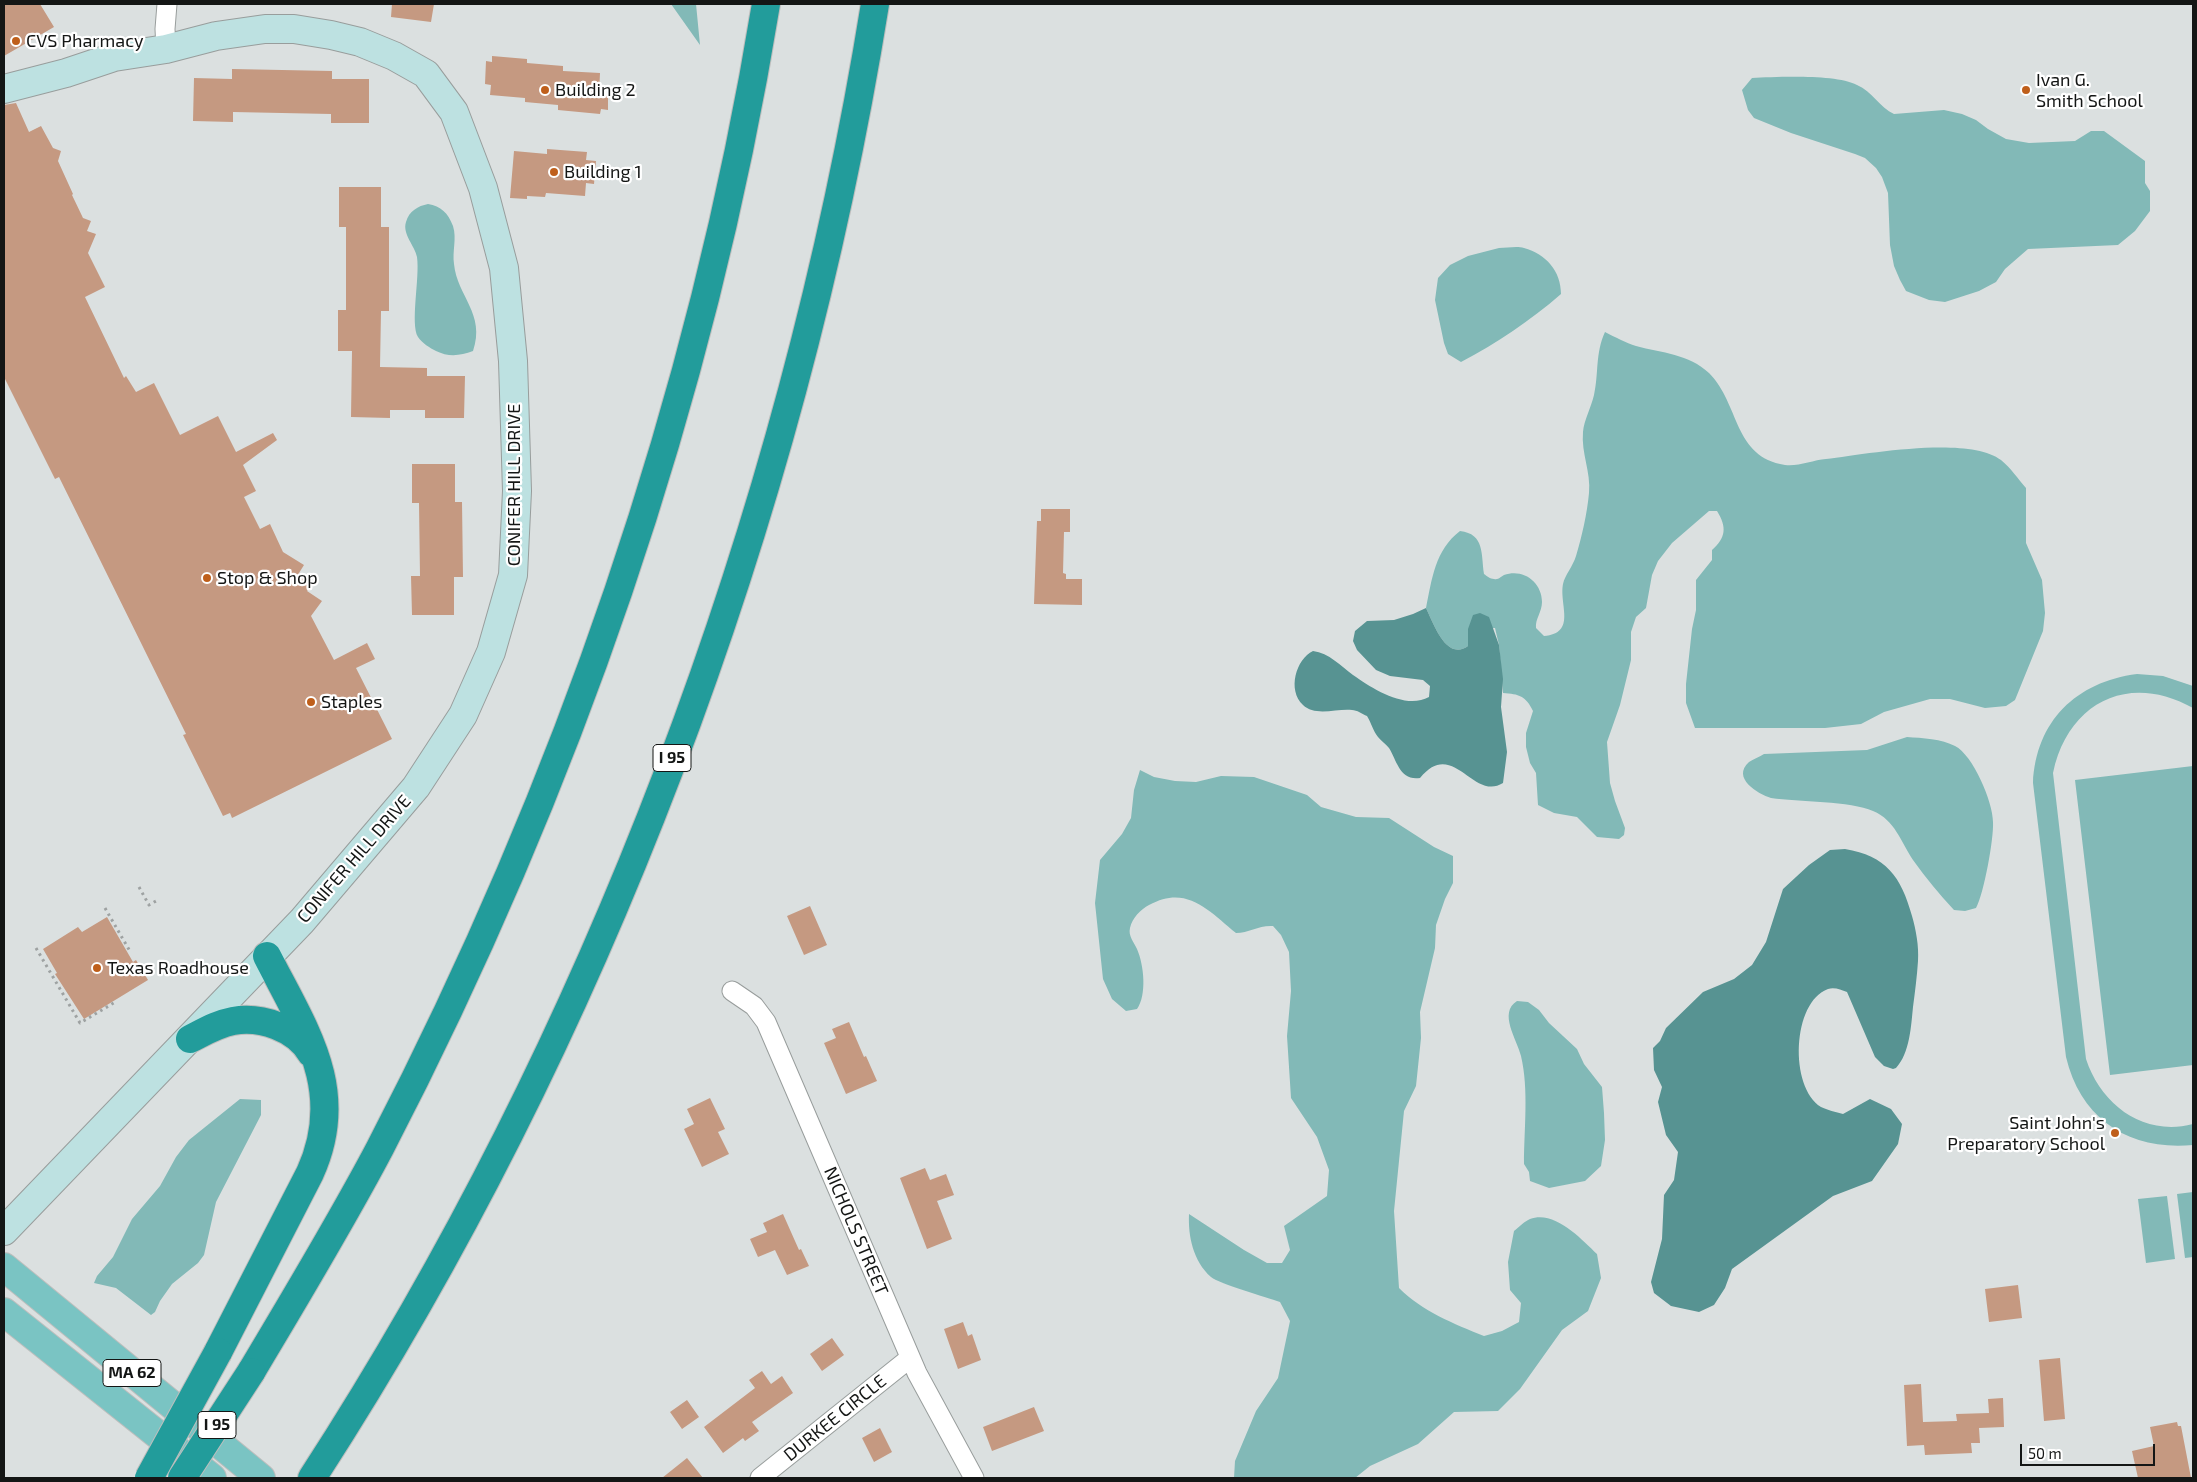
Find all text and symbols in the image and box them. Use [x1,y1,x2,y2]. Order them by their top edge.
place label: CVS Pharmacy [26,30,143,52]
marker: CVS Pharmacy [10,35,22,47]
place label: Ivan G. Smith School [2036,69,2143,112]
place label: Building 2 [555,79,636,101]
marker: Building 2 [539,84,551,96]
marker: Ivan G. Smith School [2020,84,2032,96]
place label: Building 1 [564,161,642,183]
marker: Building 1 [548,166,560,178]
street label: CONIFER HILL DRIVE [503,404,525,566]
place label: Stop & Shop [217,567,318,589]
marker: Stop & Shop [201,572,213,584]
place label: Staples [321,691,382,713]
marker: Staples [305,696,317,708]
road number: I 95 [653,744,691,771]
street label: CONIFER HILL DRIVE [293,791,415,927]
place label: Texas Roadhouse [107,957,249,979]
marker: Texas Roadhouse [91,962,103,974]
place label: Saint John's Preparatory School [1947,1112,2105,1154]
marker: Saint John's Preparatory School [2109,1127,2121,1139]
street label: NICHOLS STREET [819,1164,893,1298]
road number: MA 62 [103,1360,161,1386]
street label: DURKEE CIRCLE [779,1370,891,1466]
road number: I 95 [198,1412,236,1438]
scale bar [2022,1434,2157,1466]
text: 50 m [2028,1444,2062,1462]

